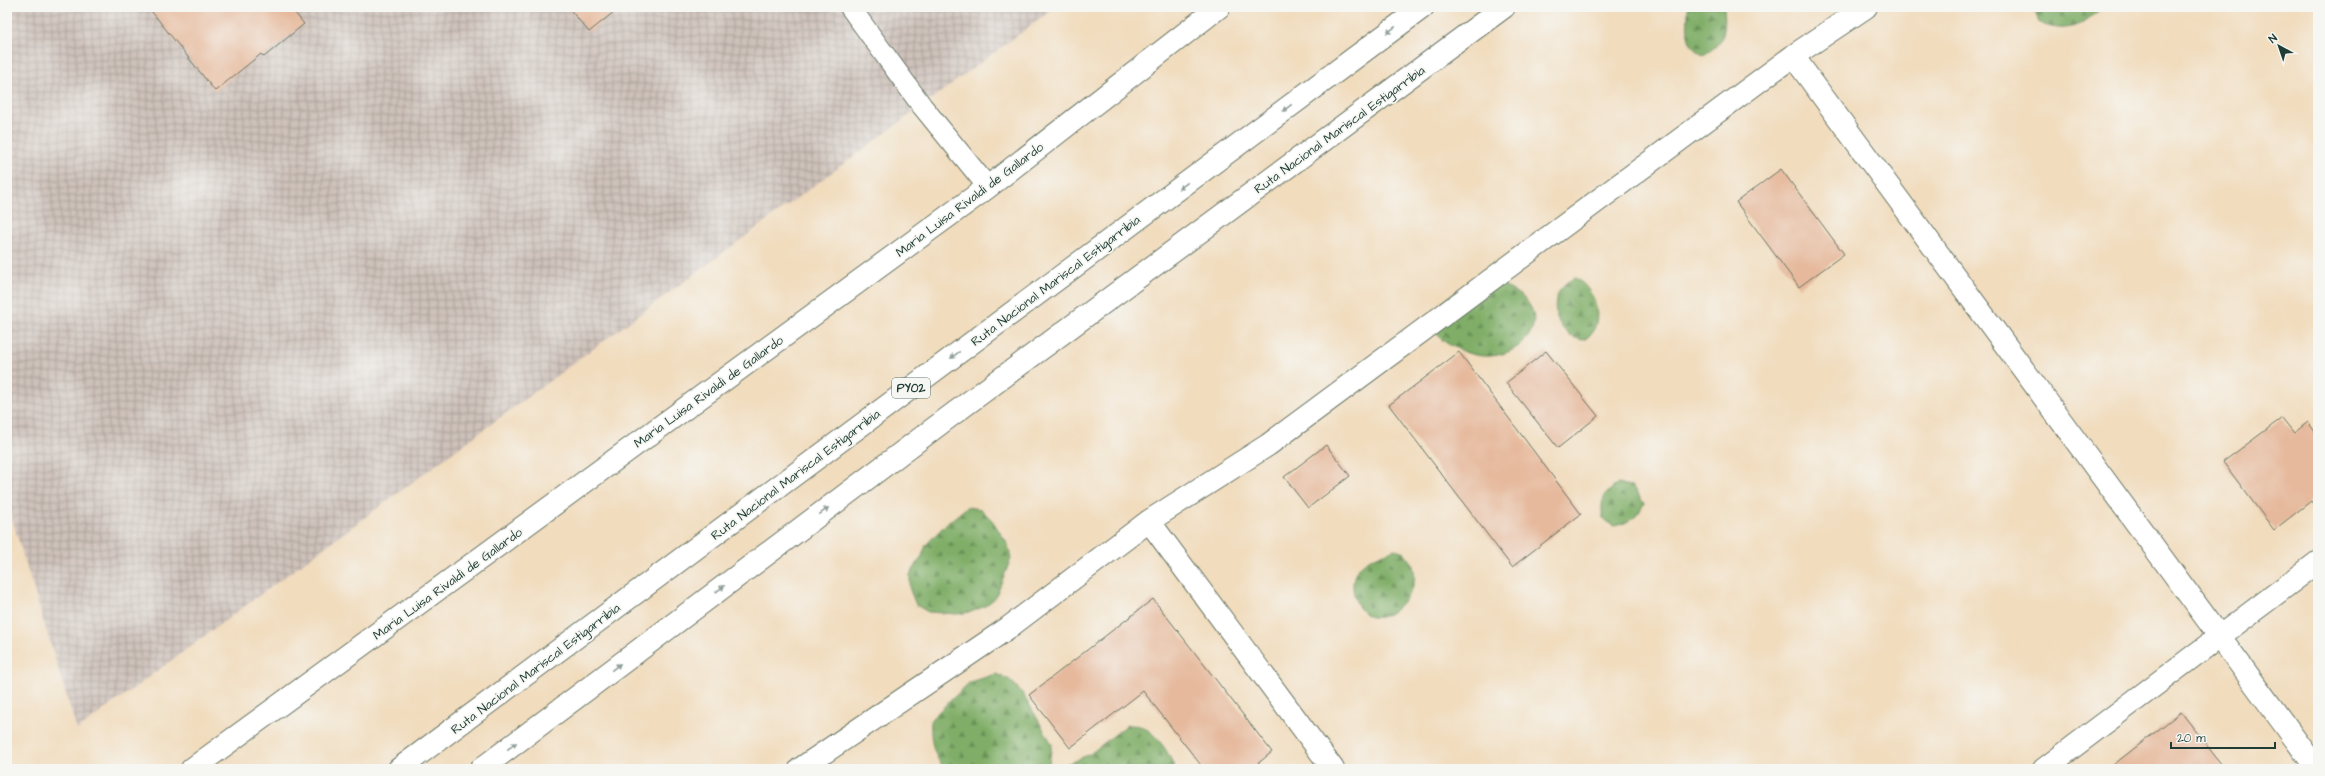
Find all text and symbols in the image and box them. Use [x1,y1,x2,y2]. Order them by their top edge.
one-way arrow [1386,26,1397,34]
north arrow [2259,26,2299,66]
text: N [2265,31,2280,47]
street label: Ruta Nacional Mariscal Estigarribia [1250,61,1430,199]
one-way arrow [1282,104,1292,112]
street label: Maria Luisa Rivaldi de Gallardo [892,138,1048,261]
one-way arrow [1177,181,1188,190]
street label: Ruta Nacional Mariscal Estigarribia [967,211,1145,351]
street label: Maria Luisa Rivaldi de Gallardo [630,331,788,452]
one-way arrow [950,351,960,359]
road number: PY02 [892,378,930,398]
street label: Ruta Nacional Mariscal Estigarribia [707,405,885,545]
one-way arrow [818,507,829,515]
street label: Maria Luisa Rivaldi de Gallardo [369,523,527,644]
one-way arrow [715,585,725,593]
street label: Ruta Nacional Mariscal Estigarribia [447,599,625,739]
one-way arrow [611,663,622,672]
scale bar [2171,724,2275,750]
text: 20 m [2177,730,2206,747]
one-way arrow [507,741,518,750]

